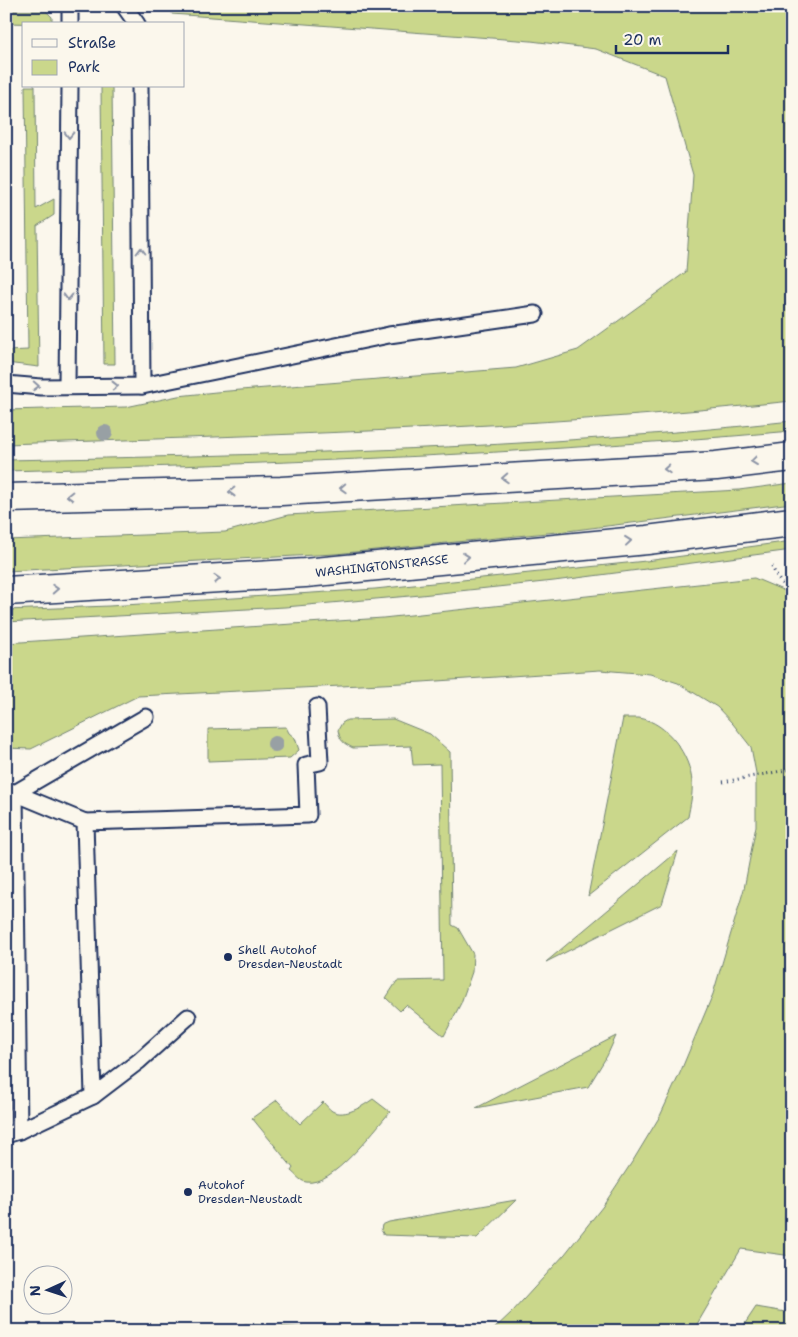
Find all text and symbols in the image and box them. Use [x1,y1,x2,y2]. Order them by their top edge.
legend [22,22,185,88]
scale bar [616,22,728,54]
text: 20 m [623,30,662,50]
text: Straße [68,33,116,53]
text: Park [68,57,100,77]
one-way arrow [64,132,74,139]
one-way arrow [136,247,146,254]
one-way arrow [62,294,73,302]
one-way arrow [33,381,41,392]
one-way arrow [112,381,120,391]
one-way arrow [749,456,758,466]
one-way arrow [663,464,671,475]
one-way arrow [501,473,509,484]
one-way arrow [338,482,346,493]
one-way arrow [228,487,236,497]
one-way arrow [65,491,73,502]
one-way arrow [624,536,632,547]
street label: WASHINGTONSTRASSE [315,551,449,581]
one-way arrow [462,552,470,563]
one-way arrow [213,574,221,585]
one-way arrow [51,583,59,594]
place label: Shell Autohof Dresden-Neustadt [238,942,343,972]
marker: Shell Autohof Dresden-Neustadt [222,951,234,963]
place label: Autohof Dresden-Neustadt [198,1177,303,1207]
marker: Autohof Dresden-Neustadt [182,1186,194,1198]
north arrow [22,1264,72,1314]
text: N [26,1285,44,1297]

